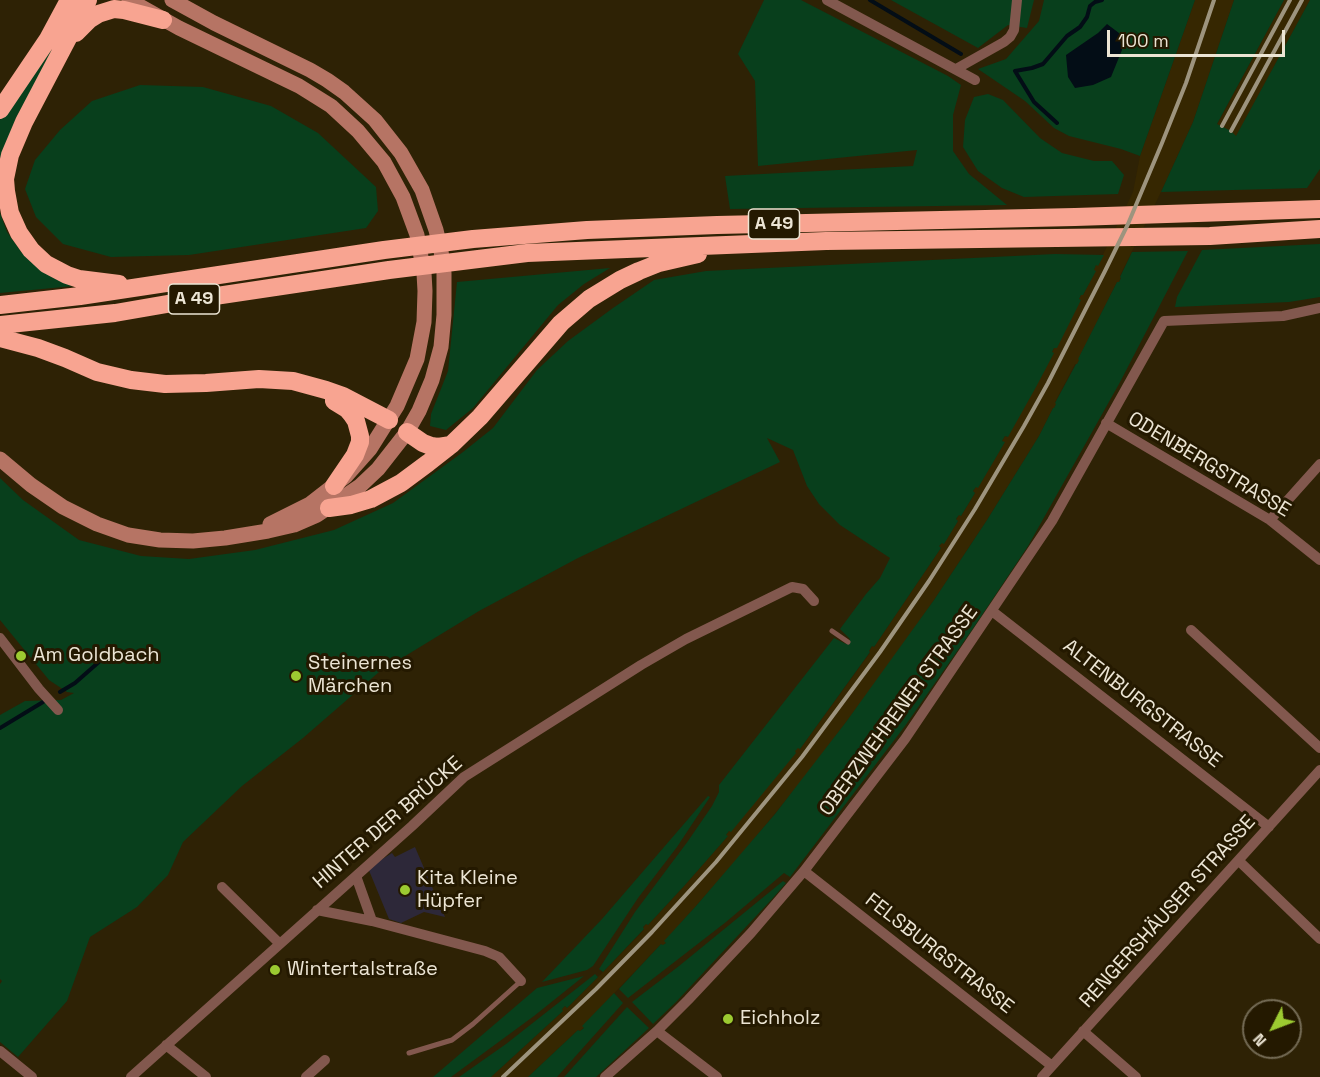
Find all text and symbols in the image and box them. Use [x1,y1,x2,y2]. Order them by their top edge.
scale bar [1110,18,1288,56]
text: 100 m [1118,29,1169,52]
road number: A 49 [748,209,800,239]
road number: A 49 [168,284,220,314]
street label: ODENBERGSTRASSE [1123,407,1295,523]
street label: OBERZWEHRENER STRASSE [815,601,983,821]
street label: ALTENBURGSTRASSE [1058,635,1226,773]
place label: Am Goldbach [33,644,160,668]
marker: Am Goldbach [14,649,28,663]
place label: Steinernes Märchen [308,652,412,699]
marker: Steinernes Märchen [289,669,303,683]
street label: HINTER DER BRÜCKE [309,752,467,894]
street label: RENGERSHÄUSER STRASSE [1075,811,1261,1013]
place label: Kita Kleine Hüpfer [417,867,518,914]
marker: Kita Kleine Hüpfer [398,883,412,897]
street label: FELSBURGSTRASSE [860,889,1018,1019]
place label: Wintertalstraße [287,958,438,982]
marker: Wintertalstraße [268,963,282,977]
north arrow [1242,999,1302,1059]
place label: Eichholz [740,1007,820,1031]
marker: Eichholz [721,1012,735,1026]
text: N [1248,1029,1271,1051]

